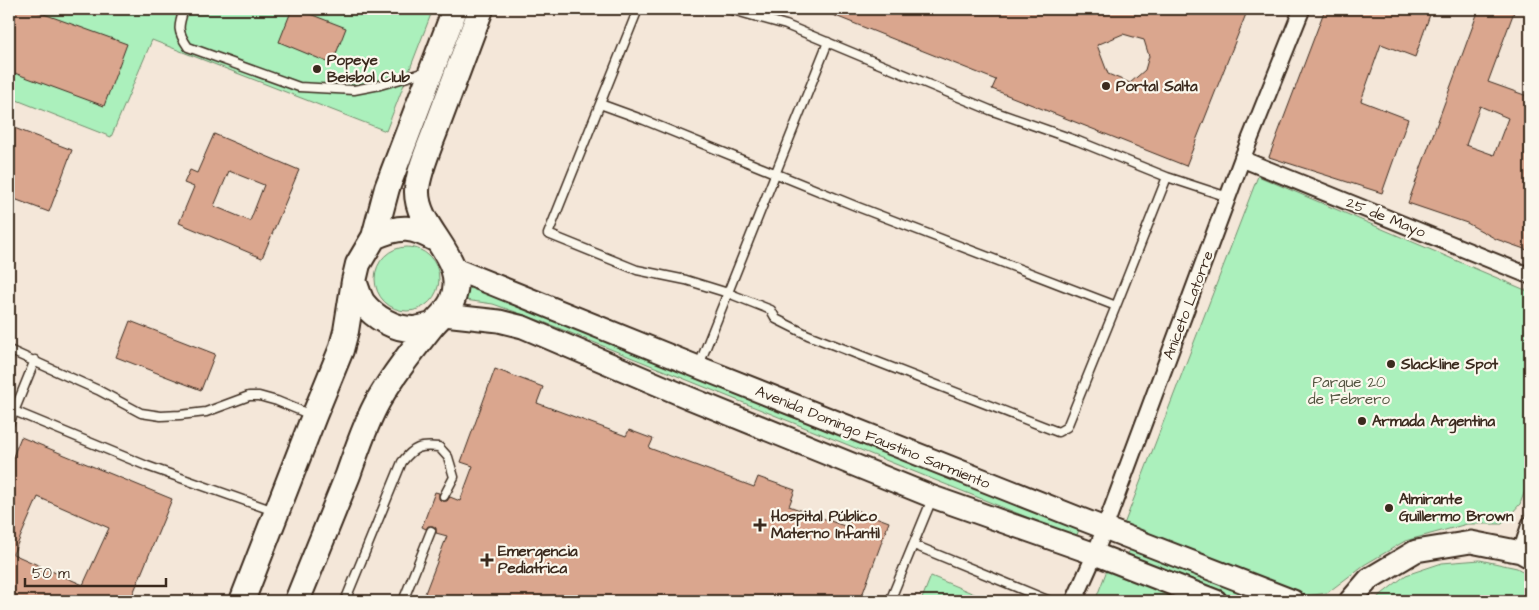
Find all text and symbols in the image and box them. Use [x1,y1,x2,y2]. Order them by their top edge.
place label: Popeye Beisbol Club [327,50,410,88]
marker: Popeye Beisbol Club [311,63,323,75]
place label: Portal Salta [1116,76,1198,97]
marker: Portal Salta [1100,80,1112,92]
street label: 25 de Mayo [1343,192,1429,244]
street label: Aniceto Latorre [1158,248,1219,362]
place label: Slackline Spot [1400,354,1499,375]
marker: Slackline Spot [1385,358,1397,370]
park label: Parque 20 de Febrero [1308,372,1390,410]
street label: Avenida Domingo Faustino Sarmiento [752,381,994,495]
place label: Armada Argentina [1372,411,1496,434]
marker: Armada Argentina [1356,415,1368,427]
place label: Almirante Guillermo Brown [1399,489,1514,527]
marker: Almirante Guillermo Brown [1383,502,1395,514]
place label: Hospital Público Materno Infantil [771,506,881,544]
marker: Hospital Público Materno Infantil [753,518,767,532]
place label: Emergencia Pediatrica [498,541,578,579]
marker: Emergencia Pediatrica [480,553,494,567]
scale bar [25,555,166,587]
text: 50 m [32,563,70,584]

